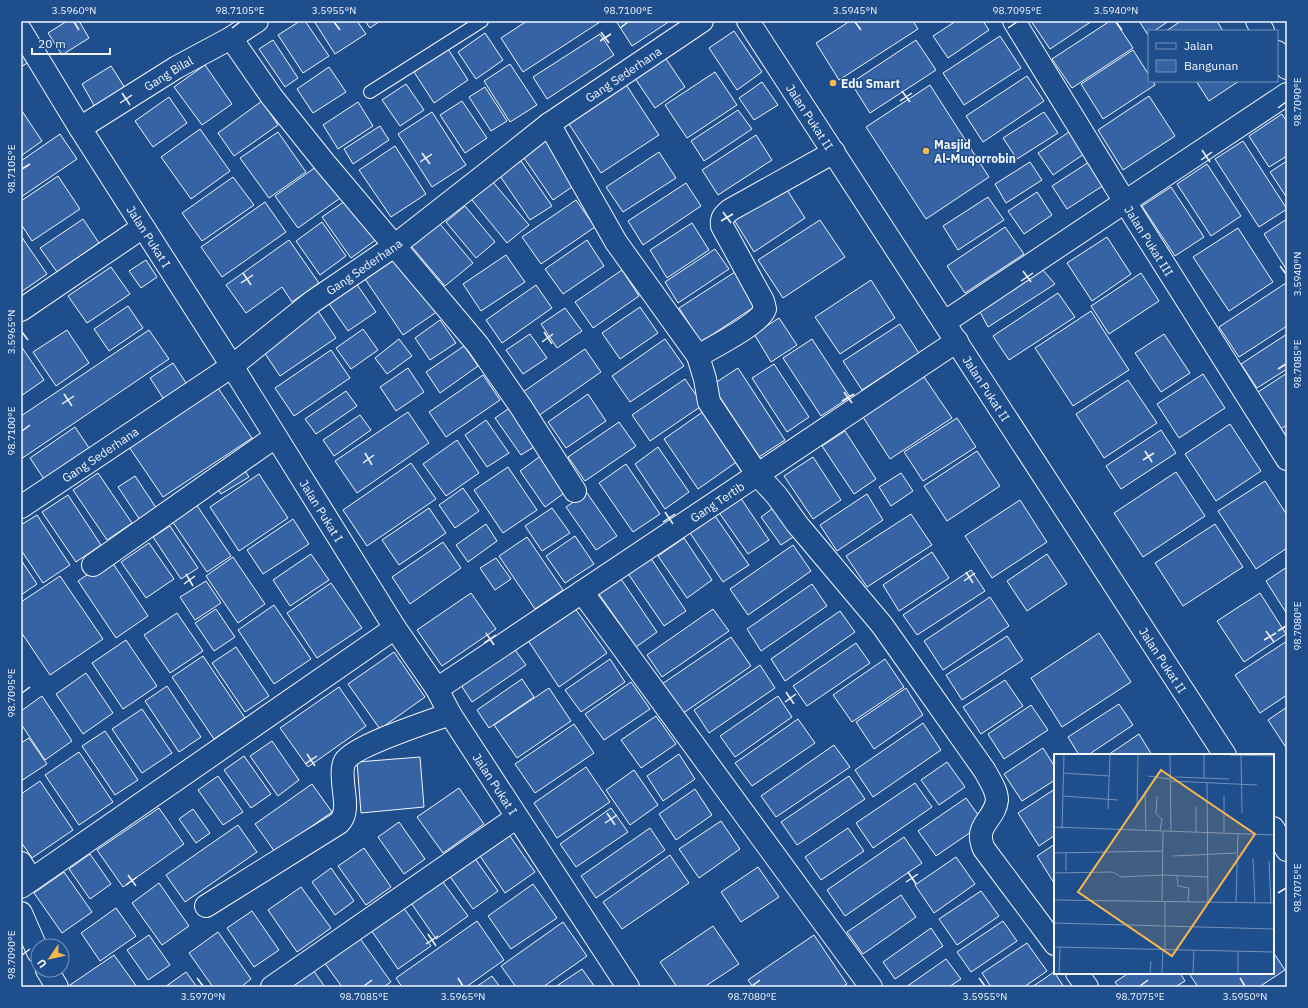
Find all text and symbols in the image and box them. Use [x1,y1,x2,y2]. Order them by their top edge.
text: 3.5960°N [52,4,96,17]
text: 98.7105°E [215,4,265,17]
text: 3.5955°N [312,4,356,17]
text: 98.7100°E [603,4,653,17]
text: 3.5945°N [833,4,877,17]
text: 98.7095°E [992,4,1042,17]
text: 3.5940°N [1094,4,1138,17]
scale bar [32,30,110,56]
legend [1148,30,1278,82]
text: 20 m [38,36,66,51]
text: Jalan [1184,38,1213,53]
street label: Gang Sederhana [582,43,665,105]
street label: Gang Bilal [141,52,195,94]
text: Bangunan [1184,58,1238,73]
place label: Edu Smart [841,76,900,91]
text: 98.7090°E [1291,77,1304,127]
marker: Edu Smart [828,78,838,88]
street label: Jalan Pukat II [783,81,837,152]
place label: Masjid Al-Muqorrobin [934,137,1016,166]
text: 98.7105°E [5,144,18,194]
marker: Masjid Al-Muqorrobin [921,146,931,156]
street label: Jalan Pukat I [124,202,175,270]
street label: Jalan Pukat III [1122,203,1177,279]
street label: Gang Sederhana [323,235,405,298]
text: 3.5940°N [1291,252,1304,296]
text: 3.5965°N [5,310,18,354]
text: 98.7085°E [1291,339,1304,389]
street label: Jalan Pukat II [960,353,1014,424]
text: 98.7100°E [5,406,18,456]
street label: Gang Sederhana [59,423,142,485]
street label: Jalan Pukat I [297,476,347,544]
street label: Gang Tertib [687,478,747,525]
text: 98.7080°E [1291,601,1304,651]
street label: Jalan Pukat II [1136,624,1190,696]
text: 98.7095°E [5,668,18,718]
street label: Jalan Pukat I [470,750,521,818]
inset map [1054,754,1274,974]
text: 98.7075°E [1291,863,1304,913]
text: 98.7090°E [5,930,18,980]
north arrow [30,938,70,978]
text: U [34,957,50,971]
text: 3.5970°N [181,990,225,1003]
text: 98.7085°E [339,990,389,1003]
text: 3.5965°N [441,990,485,1003]
text: 98.7080°E [727,990,777,1003]
text: 3.5955°N [963,990,1007,1003]
text: 98.7075°E [1115,990,1165,1003]
text: 3.5950°N [1223,990,1267,1003]

